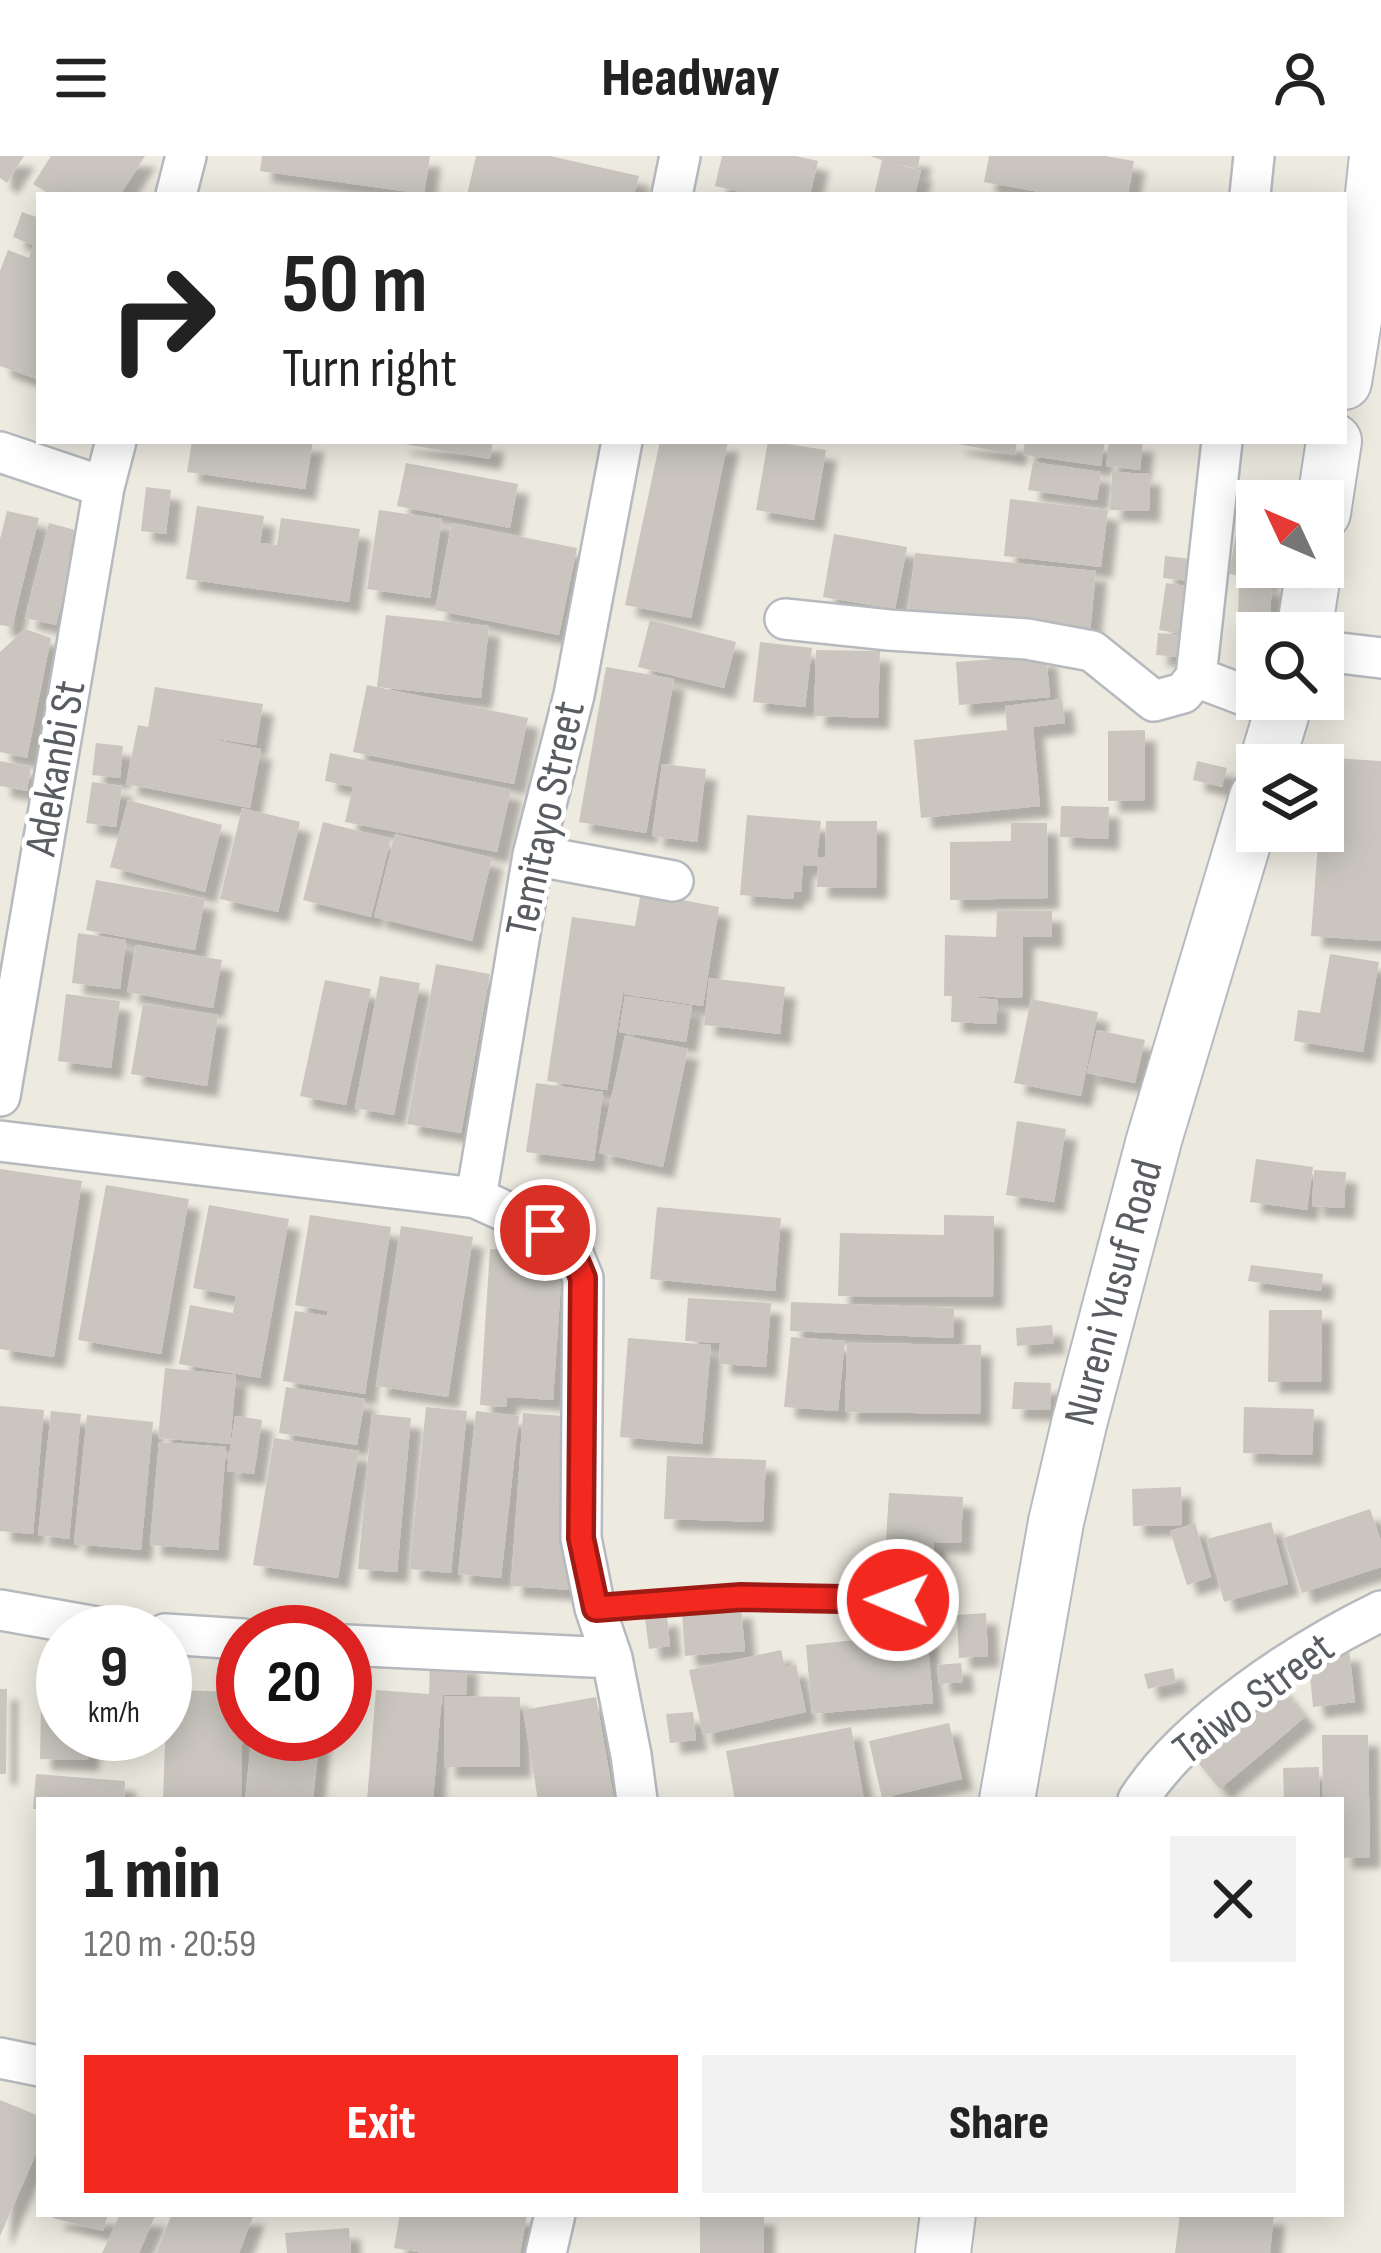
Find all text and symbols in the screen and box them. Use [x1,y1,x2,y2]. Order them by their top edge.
icon: menu [48,45,114,111]
icon: person [1267,45,1333,111]
text: Headway [601,46,780,111]
text: 50 m [282,235,428,336]
icon: right [84,240,240,396]
text: Turn right [282,337,457,402]
north arrow [1236,480,1344,588]
map controls [1236,480,1344,852]
button: search [1236,612,1344,720]
street label: Adekanbi St [13,676,98,861]
street label: Temitayo Street [494,696,598,942]
button: layers [1236,744,1344,852]
street label: Nureni Yusuf Road [1052,1154,1175,1431]
pin [494,1179,596,1281]
icon: arrive [512,1197,578,1263]
position arrow [835,1537,961,1663]
speed limit sign: 20 [216,1605,372,1761]
street label: Taiwo Street [1163,1621,1345,1777]
text: 9 [100,1632,128,1704]
text: km/h [88,1695,140,1731]
text: 1 min [84,1832,221,1919]
button: close [1170,1836,1296,1962]
text: 120 m · 20:59 [84,1921,256,1968]
button: Exit [84,2055,678,2193]
button: Share [702,2055,1296,2193]

